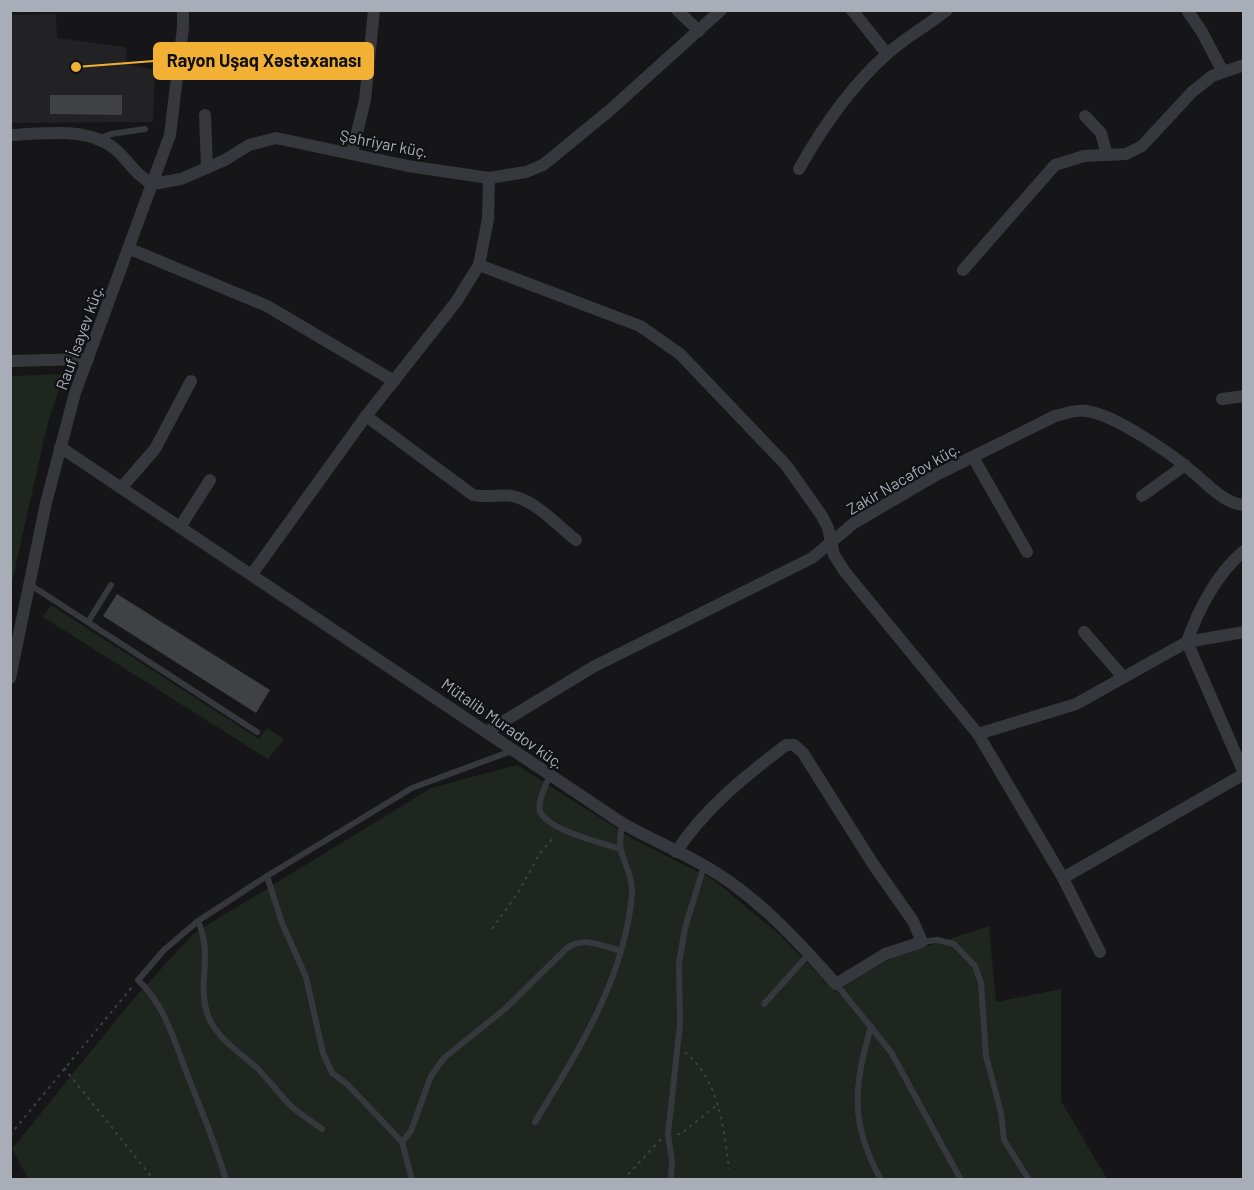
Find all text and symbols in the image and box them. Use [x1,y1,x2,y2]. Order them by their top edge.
callout: Rayon Uşaq Xəstəxanası [154,43,373,79]
text: Rayon Uşaq Xəstəxanası [167,49,361,71]
street label: Şəhriyar küç. [338,125,430,161]
street label: Rauf İsayev küç. [51,282,107,392]
street label: Zakir Nəcəfov küç. [843,438,963,518]
street label: Mütalib Muradov küç. [438,674,568,772]

